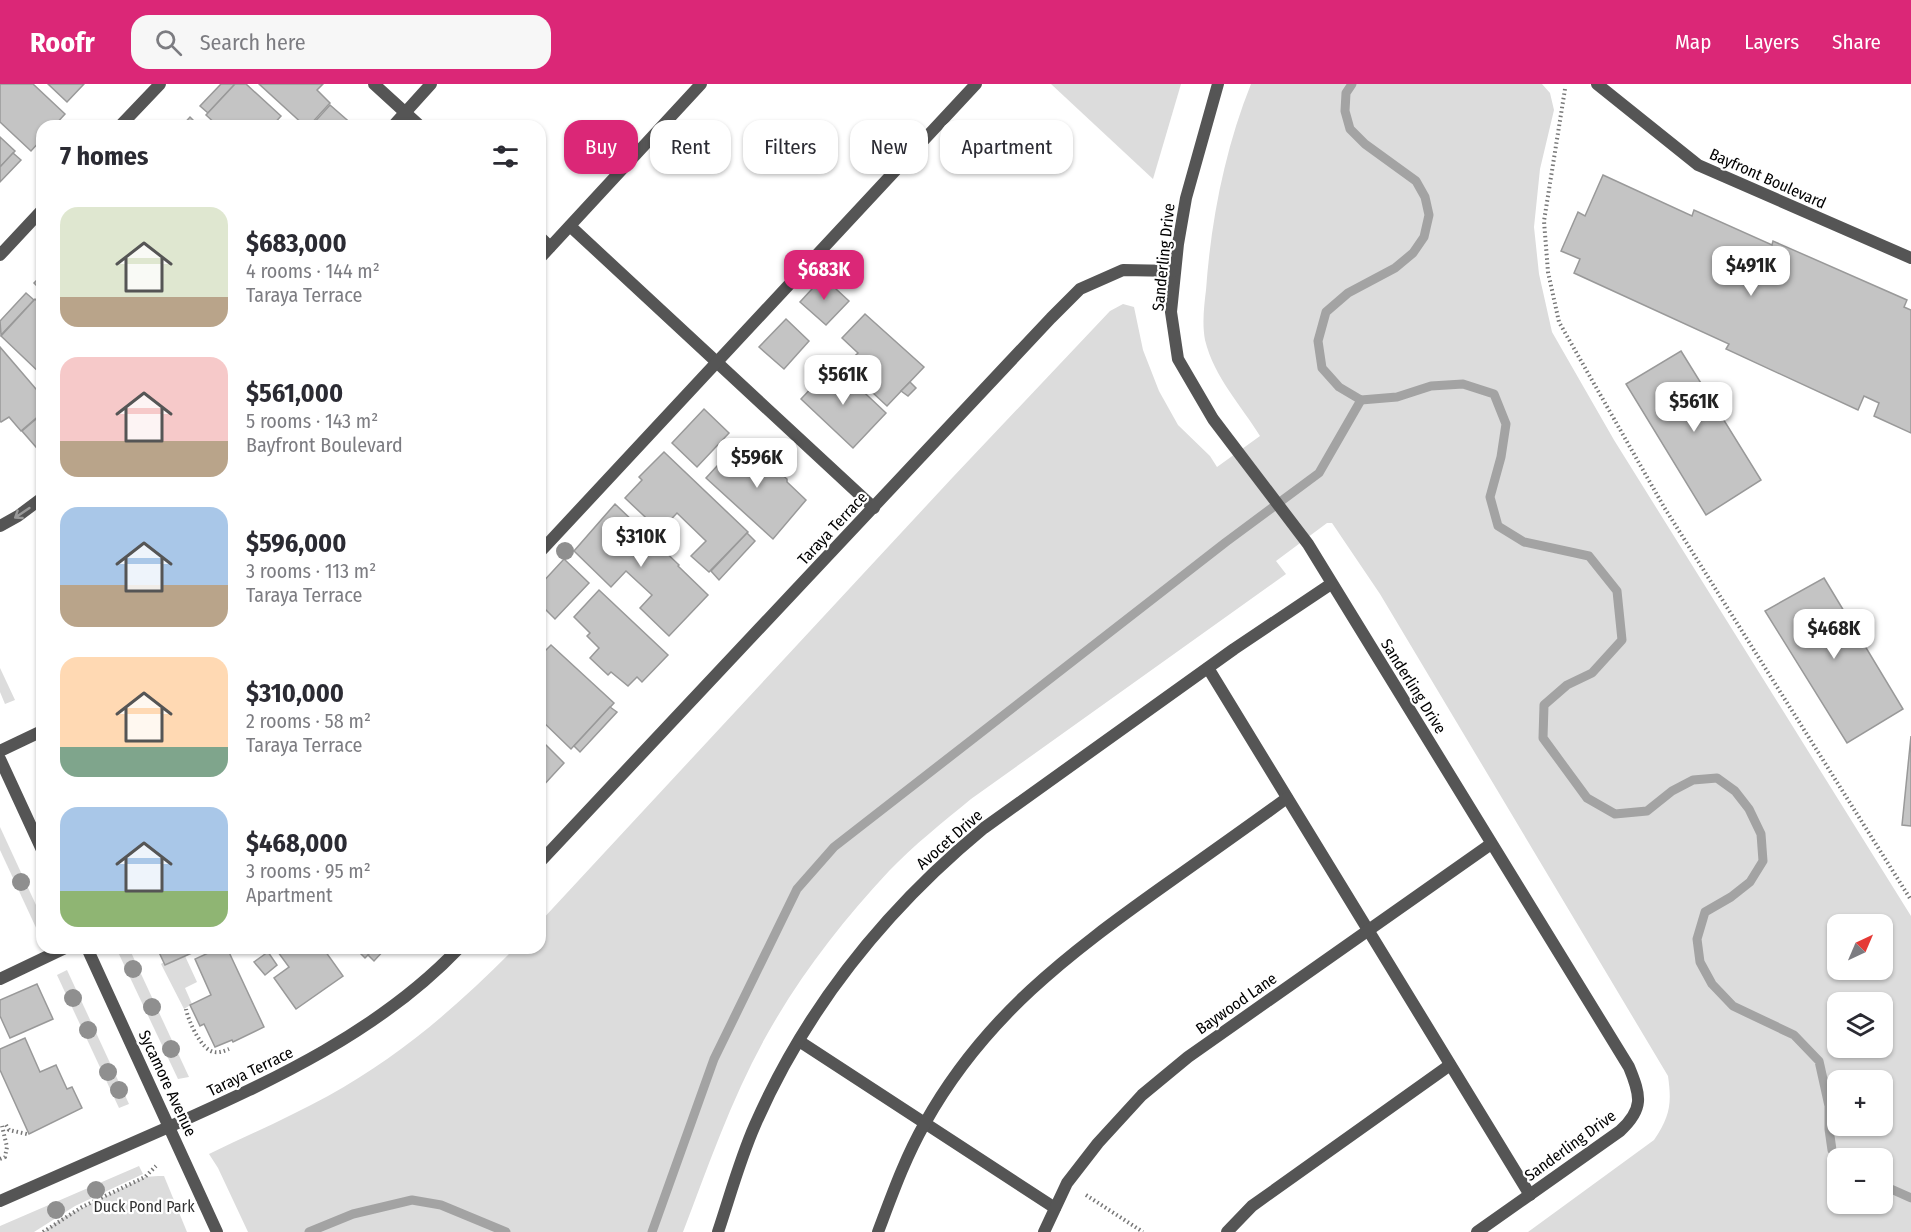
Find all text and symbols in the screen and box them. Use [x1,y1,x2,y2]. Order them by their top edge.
search box [131,15,551,69]
text: Roofr [30,26,95,59]
icon: search [152,26,185,59]
text: Search here [200,29,306,56]
text: Map [1675,29,1711,55]
text: Layers [1744,29,1799,55]
text: Share [1832,29,1881,55]
chip: Buy [564,120,638,174]
chip: Rent [650,120,731,174]
chip: Filters [743,120,838,174]
chip: New [850,120,928,174]
chip: Apartment [940,120,1073,174]
icon: filters [489,140,522,173]
text: 7 homes [60,141,148,172]
street label: Bayfront Boulevard [1707,144,1829,213]
street label: Sanderling Drive [1148,202,1179,312]
text: $683,000 [246,228,347,259]
icon: home [108,231,180,303]
pin: $491K [1709,246,1793,297]
pin: $683K [782,250,866,301]
text: $491K [1726,253,1776,277]
text: $683K [798,257,850,281]
text: 4 rooms · 144 m² [246,259,380,283]
text: Taraya Terrace [246,283,362,307]
pin: $561K [801,355,885,406]
text: $561K [818,362,868,386]
text: $561,000 [246,378,343,409]
icon: home [108,381,180,453]
pin: $561K [1652,382,1736,433]
text: $561K [1669,389,1719,413]
text: 5 rooms · 143 m² [246,409,378,433]
text: Bayfront Boulevard [246,433,403,457]
pin: $596K [715,438,799,489]
text: $596K [731,445,783,469]
street label: Taraya Terrace [794,488,871,569]
one-way arrow [14,507,31,519]
pin: $310K [599,517,683,568]
text: $310K [616,524,666,548]
text: $596,000 [246,528,346,559]
icon: home [108,531,180,603]
text: 3 rooms · 113 m² [246,559,376,583]
text: Taraya Terrace [246,583,362,607]
pin: $468K [1792,609,1876,660]
text: $468K [1808,616,1860,640]
street label: Sanderling Drive [1377,635,1450,737]
text: $310,000 [246,678,344,709]
icon: home [108,681,180,753]
text: 2 rooms · 58 m² [246,709,371,733]
text: Taraya Terrace [246,733,362,757]
street label: Avocet Drive [912,806,986,873]
text: $468,000 [246,828,348,859]
icon: home [108,831,180,903]
text: 3 rooms · 95 m² [246,859,371,883]
text: Apartment [246,883,333,907]
north arrow [1827,914,1893,980]
map controls [1827,914,1893,1214]
street label: Baywood Lane [1192,969,1280,1038]
button: layers [1827,992,1893,1058]
street label: Sycamore Avenue [135,1027,200,1139]
street label: Taraya Terrace [204,1042,296,1100]
button: + [1827,1070,1893,1136]
street label: Sanderling Drive [1521,1106,1620,1185]
button: − [1827,1148,1893,1214]
park label: Duck Pond Park [93,1197,195,1216]

